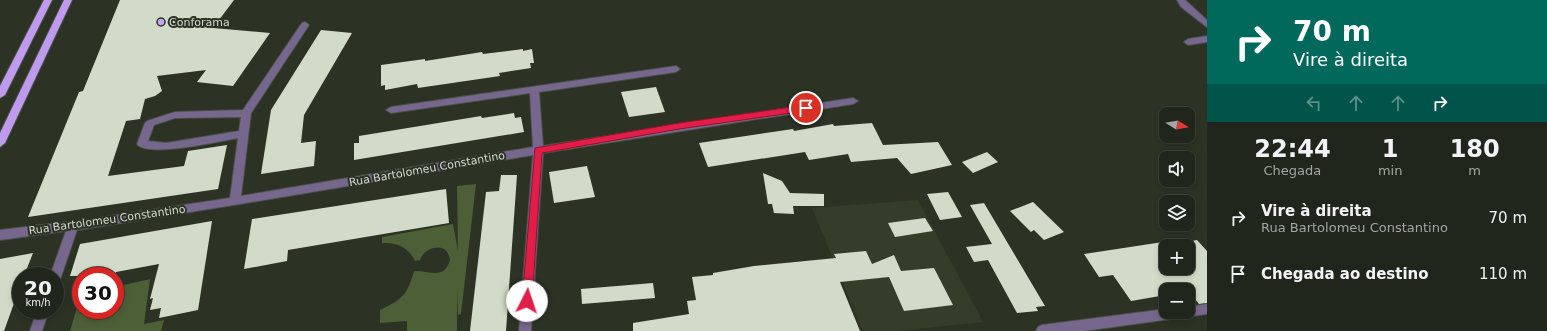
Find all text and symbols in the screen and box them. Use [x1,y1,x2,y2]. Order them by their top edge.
text: 70 m [1293,15,1371,48]
place label: Conforama [169,16,230,29]
icon: right [1227,16,1279,68]
marker: Conforama [156,17,166,27]
text: Vire à direita [1293,49,1408,70]
pin [789,91,823,125]
icon: left [1303,92,1325,114]
icon: ahead [1345,92,1367,114]
icon: ahead [1387,92,1409,114]
icon: right [1429,92,1451,114]
icon: arrive [795,97,817,119]
north arrow [1159,107,1195,143]
map controls [1159,107,1195,319]
text: 22:44 [1254,135,1331,163]
text: 1 [1382,135,1398,163]
text: 180 [1450,135,1500,163]
street label: Rua Bartolomeu Constantino [348,149,506,189]
button: sound [1159,151,1195,187]
text: Chegada [1264,163,1321,178]
text: min [1378,163,1402,178]
text: m [1468,163,1481,178]
button: layers [1159,195,1195,231]
text: Vire à direita [1261,202,1372,220]
street label: Rua Bartolomeu Constantino [28,203,186,237]
icon: right [1227,207,1249,229]
text: 70 m [1489,209,1527,227]
text: Rua Bartolomeu Constantino [1261,220,1448,235]
button: + [1159,239,1195,275]
icon: arrive [1227,263,1249,285]
text: Chegada ao destino [1261,265,1429,283]
text: 110 m [1479,265,1527,283]
speed limit sign: 30 [72,267,124,319]
text: 20 [24,276,52,300]
position arrow [506,280,548,322]
button: − [1159,283,1195,319]
text: km/h [25,297,51,308]

